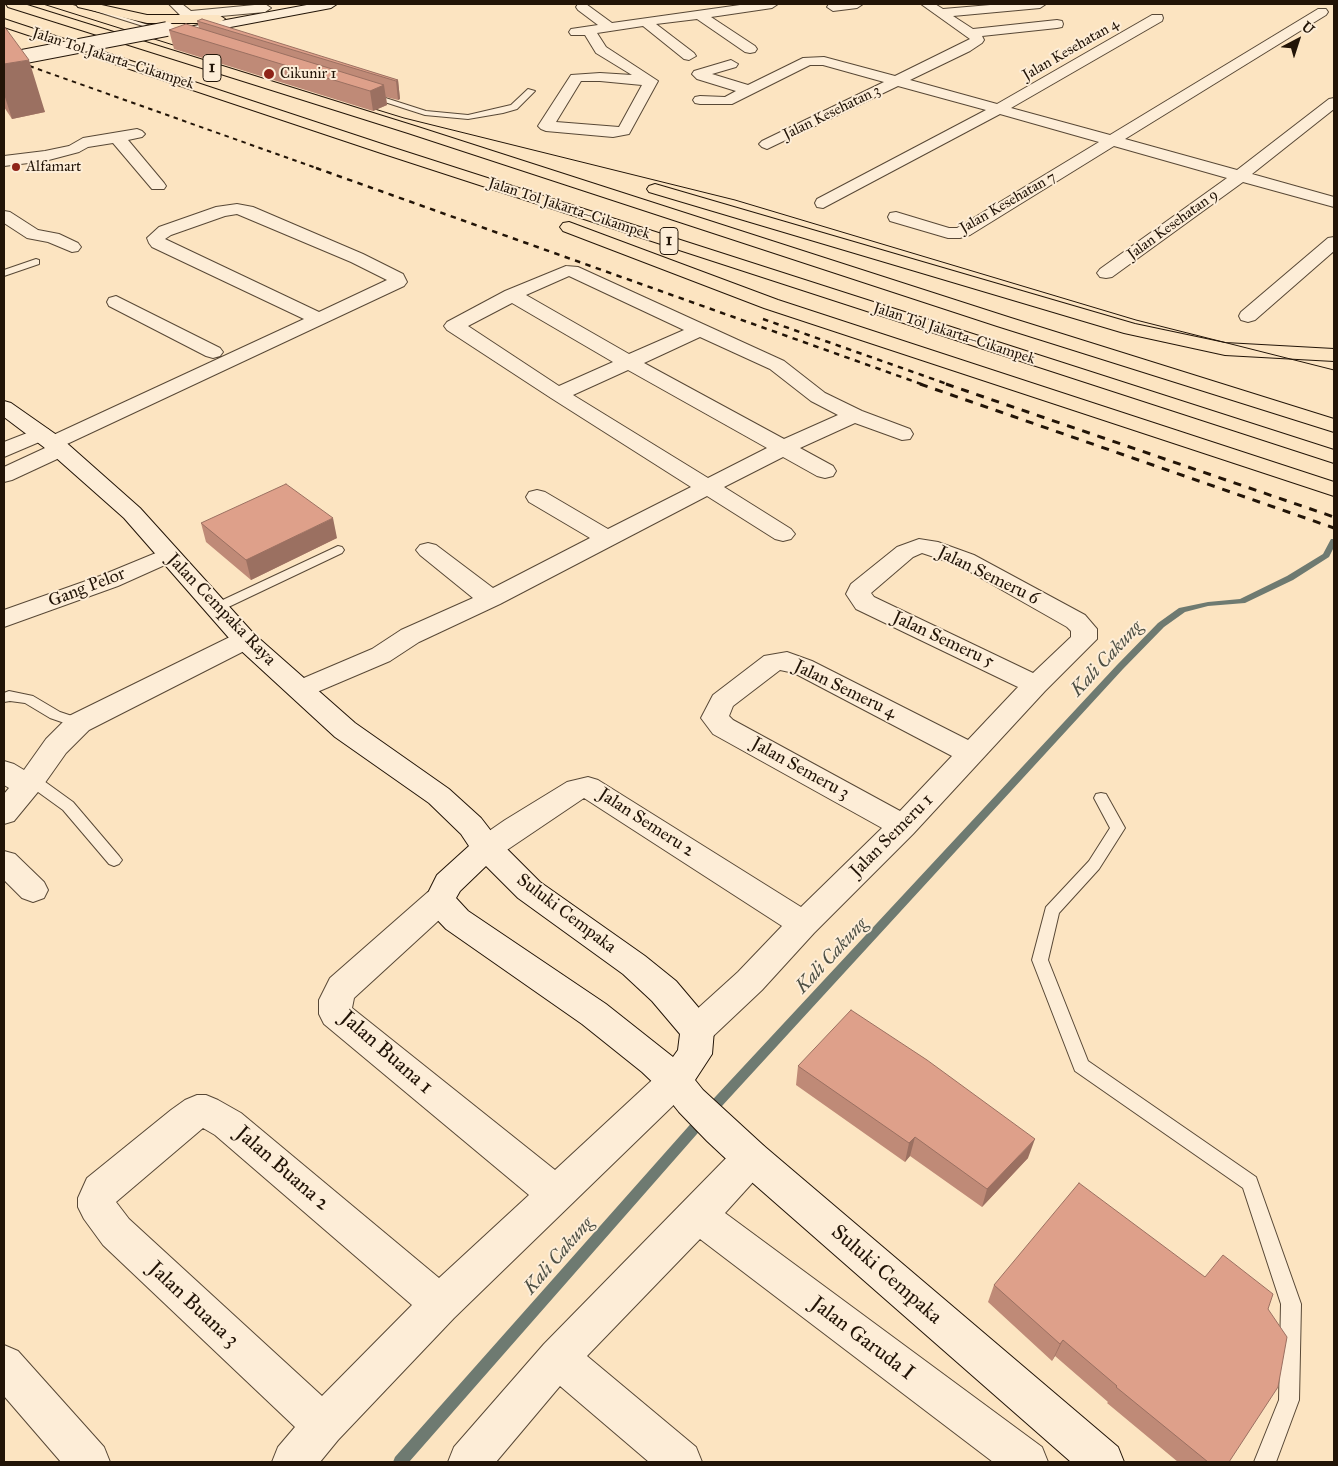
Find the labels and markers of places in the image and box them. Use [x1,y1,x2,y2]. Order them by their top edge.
place label: Cikunir 1 [280,65,336,83]
marker: Cikunir 1 [262,67,276,81]
place label: Alfamart [26,158,81,176]
marker: Alfamart [10,161,22,173]

